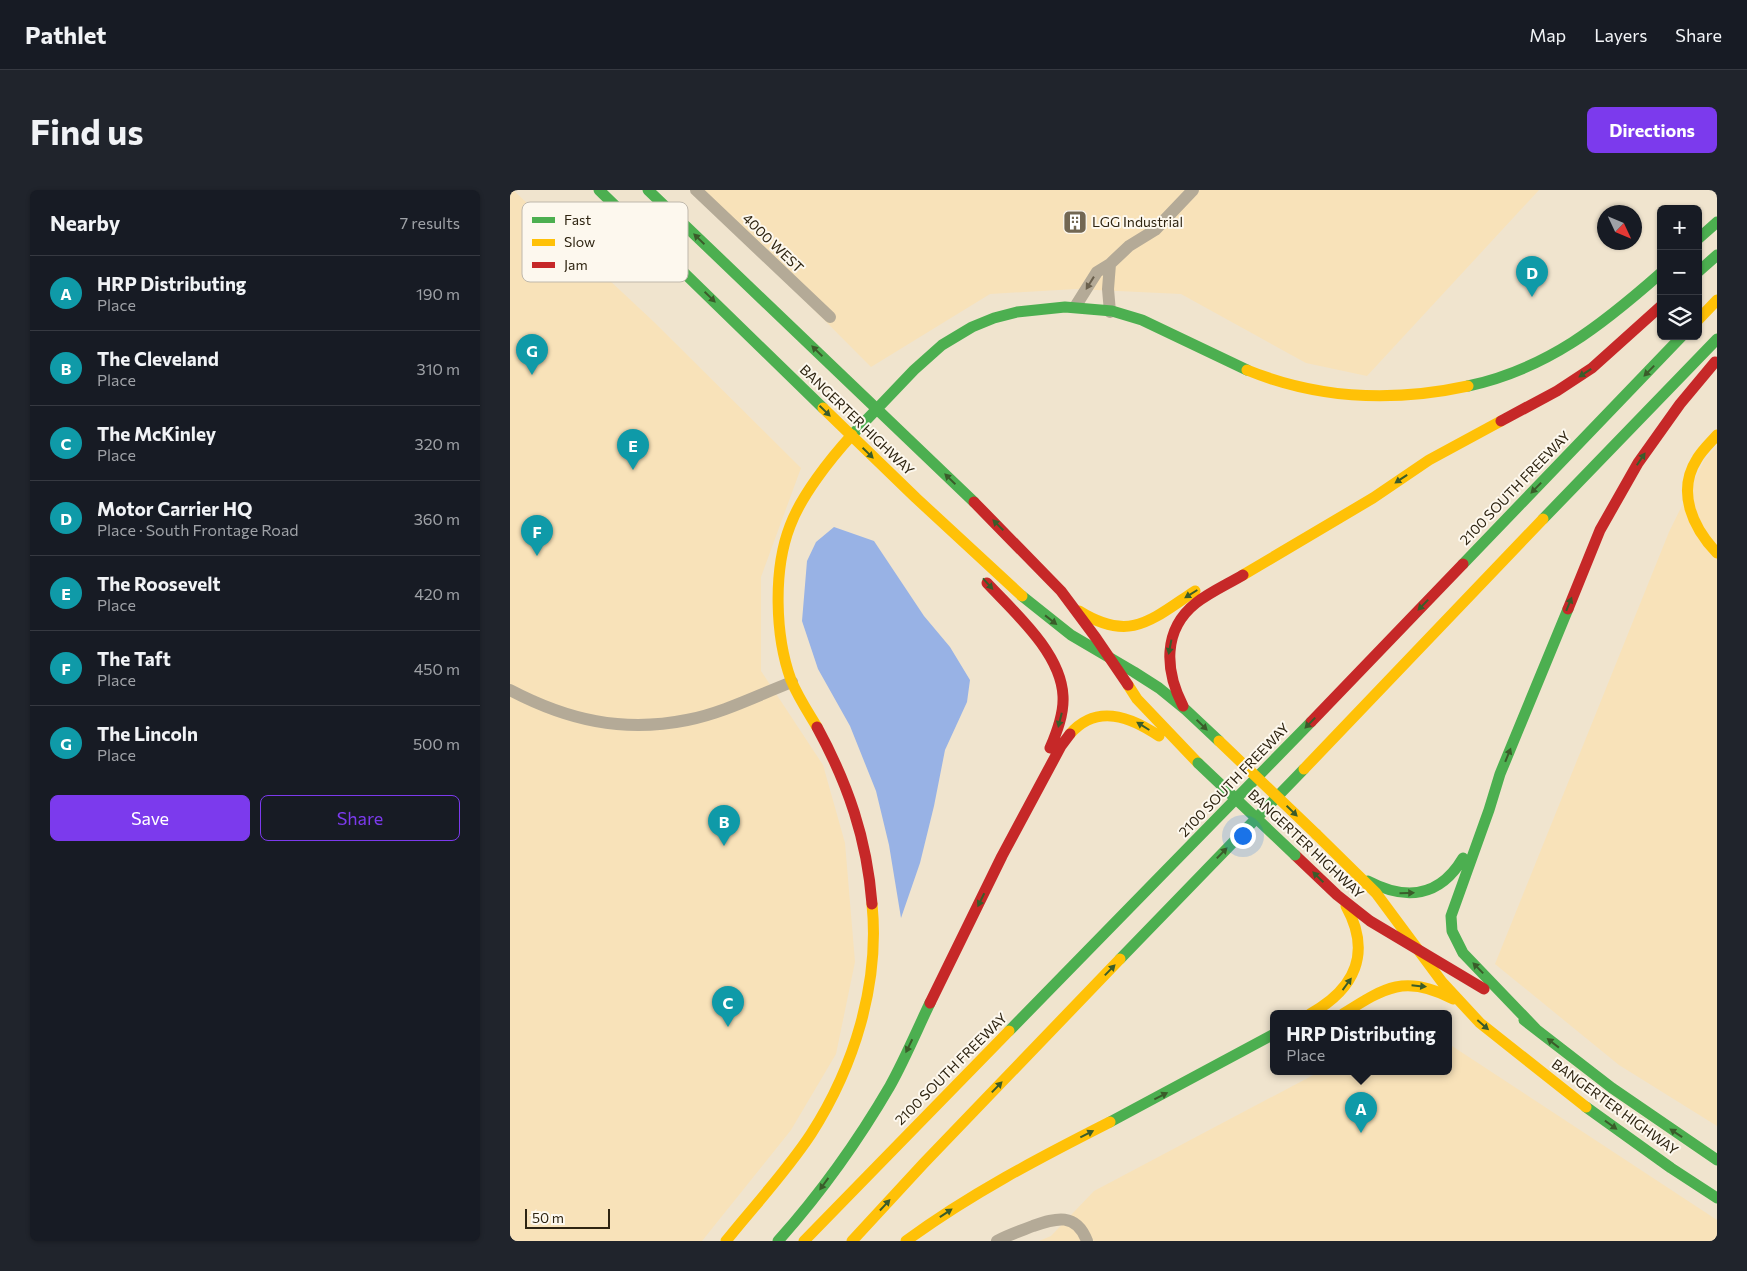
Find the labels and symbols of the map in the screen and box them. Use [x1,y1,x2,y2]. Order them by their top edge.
legend [522,202,688,282]
north arrow [1597,205,1642,250]
street label: 4000 WEST [739,209,807,276]
building icon: LGG Industrial [1062,209,1088,235]
text: Fast [564,211,591,228]
place label: LGG Industrial [1092,213,1183,230]
text: Slow [564,233,595,250]
one-way arrow [693,233,705,245]
text: Jam [564,256,588,273]
pin: D [1516,256,1548,297]
one-way arrow [1085,276,1094,290]
one-way arrow [703,291,715,303]
pin: G [516,334,548,375]
one-way arrow [811,345,823,357]
street label: BANGERTER HIGHWAY [797,361,918,479]
one-way arrow [1643,365,1655,377]
one-way arrow [1578,368,1591,377]
one-way arrow [819,405,831,417]
street label: 2100 SOUTH FREEWAY [1456,427,1573,548]
pin: E [617,429,649,470]
one-way arrow [862,447,874,459]
one-way arrow [1636,452,1646,466]
one-way arrow [944,473,956,485]
one-way arrow [1394,474,1408,484]
one-way arrow [1530,482,1542,494]
pin: F [521,515,553,556]
one-way arrow [992,520,1004,532]
one-way arrow [982,578,993,590]
one-way arrow [1184,590,1197,599]
one-way arrow [1566,597,1574,611]
one-way arrow [1417,599,1429,611]
one-way arrow [1044,615,1057,626]
one-way arrow [1165,639,1173,655]
one-way arrow [1056,713,1064,728]
one-way arrow [1304,716,1316,728]
street label: 2100 SOUTH FREEWAY [1175,719,1292,840]
one-way arrow [1195,719,1207,731]
one-way arrow [1136,721,1150,730]
one-way arrow [1504,747,1512,762]
street label: BANGERTER HIGHWAY [1245,786,1368,902]
pin: B [708,805,740,846]
one-way arrow [1286,805,1298,817]
your location [1230,823,1256,849]
one-way arrow [1216,847,1228,859]
one-way arrow [1312,871,1324,883]
one-way arrow [1399,889,1415,897]
one-way arrow [977,893,985,907]
one-way arrow [1472,963,1484,975]
one-way arrow [1104,964,1116,976]
one-way arrow [1342,977,1352,991]
one-way arrow [1411,982,1427,990]
pin: C [712,986,744,1027]
street label: 2100 SOUTH FREEWAY [891,1009,1010,1128]
one-way arrow [1477,1019,1489,1030]
one-way arrow [1547,1037,1560,1048]
one-way arrow [905,1039,913,1053]
street label: BANGERTER HIGHWAY [1549,1055,1682,1158]
one-way arrow [991,1082,1003,1094]
one-way arrow [1154,1092,1168,1100]
pin: A [1345,1092,1377,1133]
one-way arrow [1604,1120,1618,1130]
one-way arrow [1670,1128,1683,1138]
one-way arrow [1080,1130,1094,1138]
one-way arrow [819,1177,829,1191]
one-way arrow [880,1199,891,1212]
scale bar [525,1206,610,1229]
one-way arrow [939,1208,952,1217]

